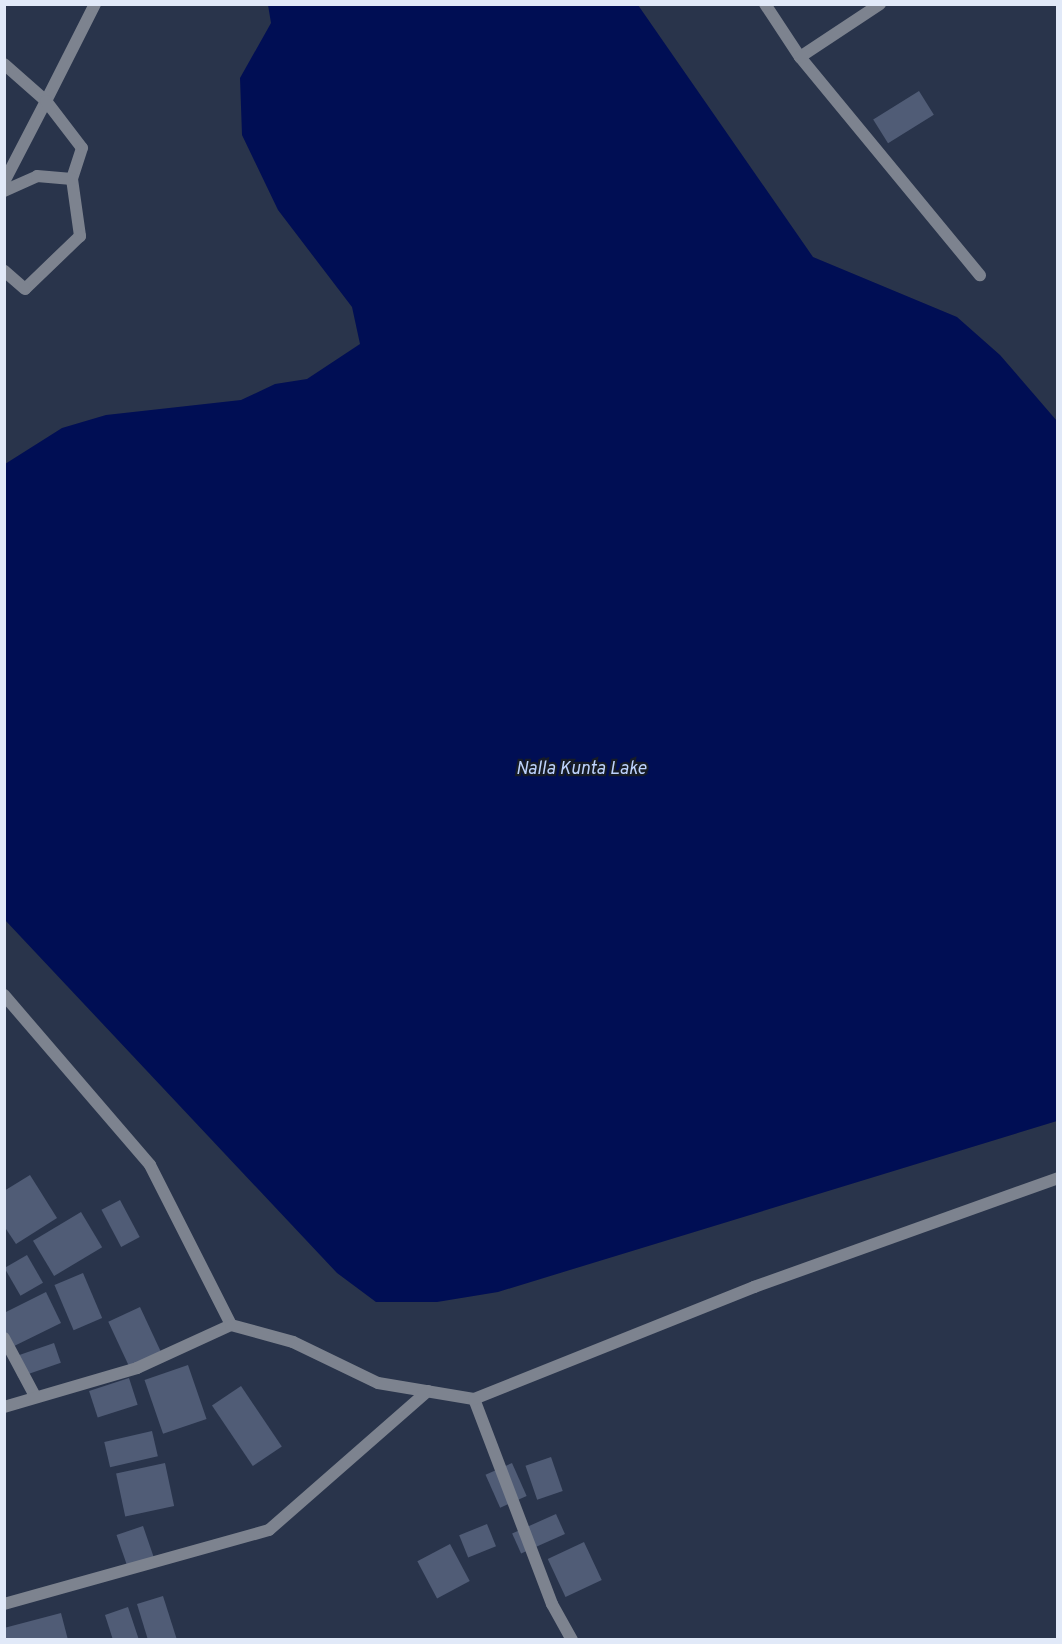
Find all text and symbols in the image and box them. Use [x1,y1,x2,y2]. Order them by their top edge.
water label: Nalla Kunta Lake [516,759,646,781]

